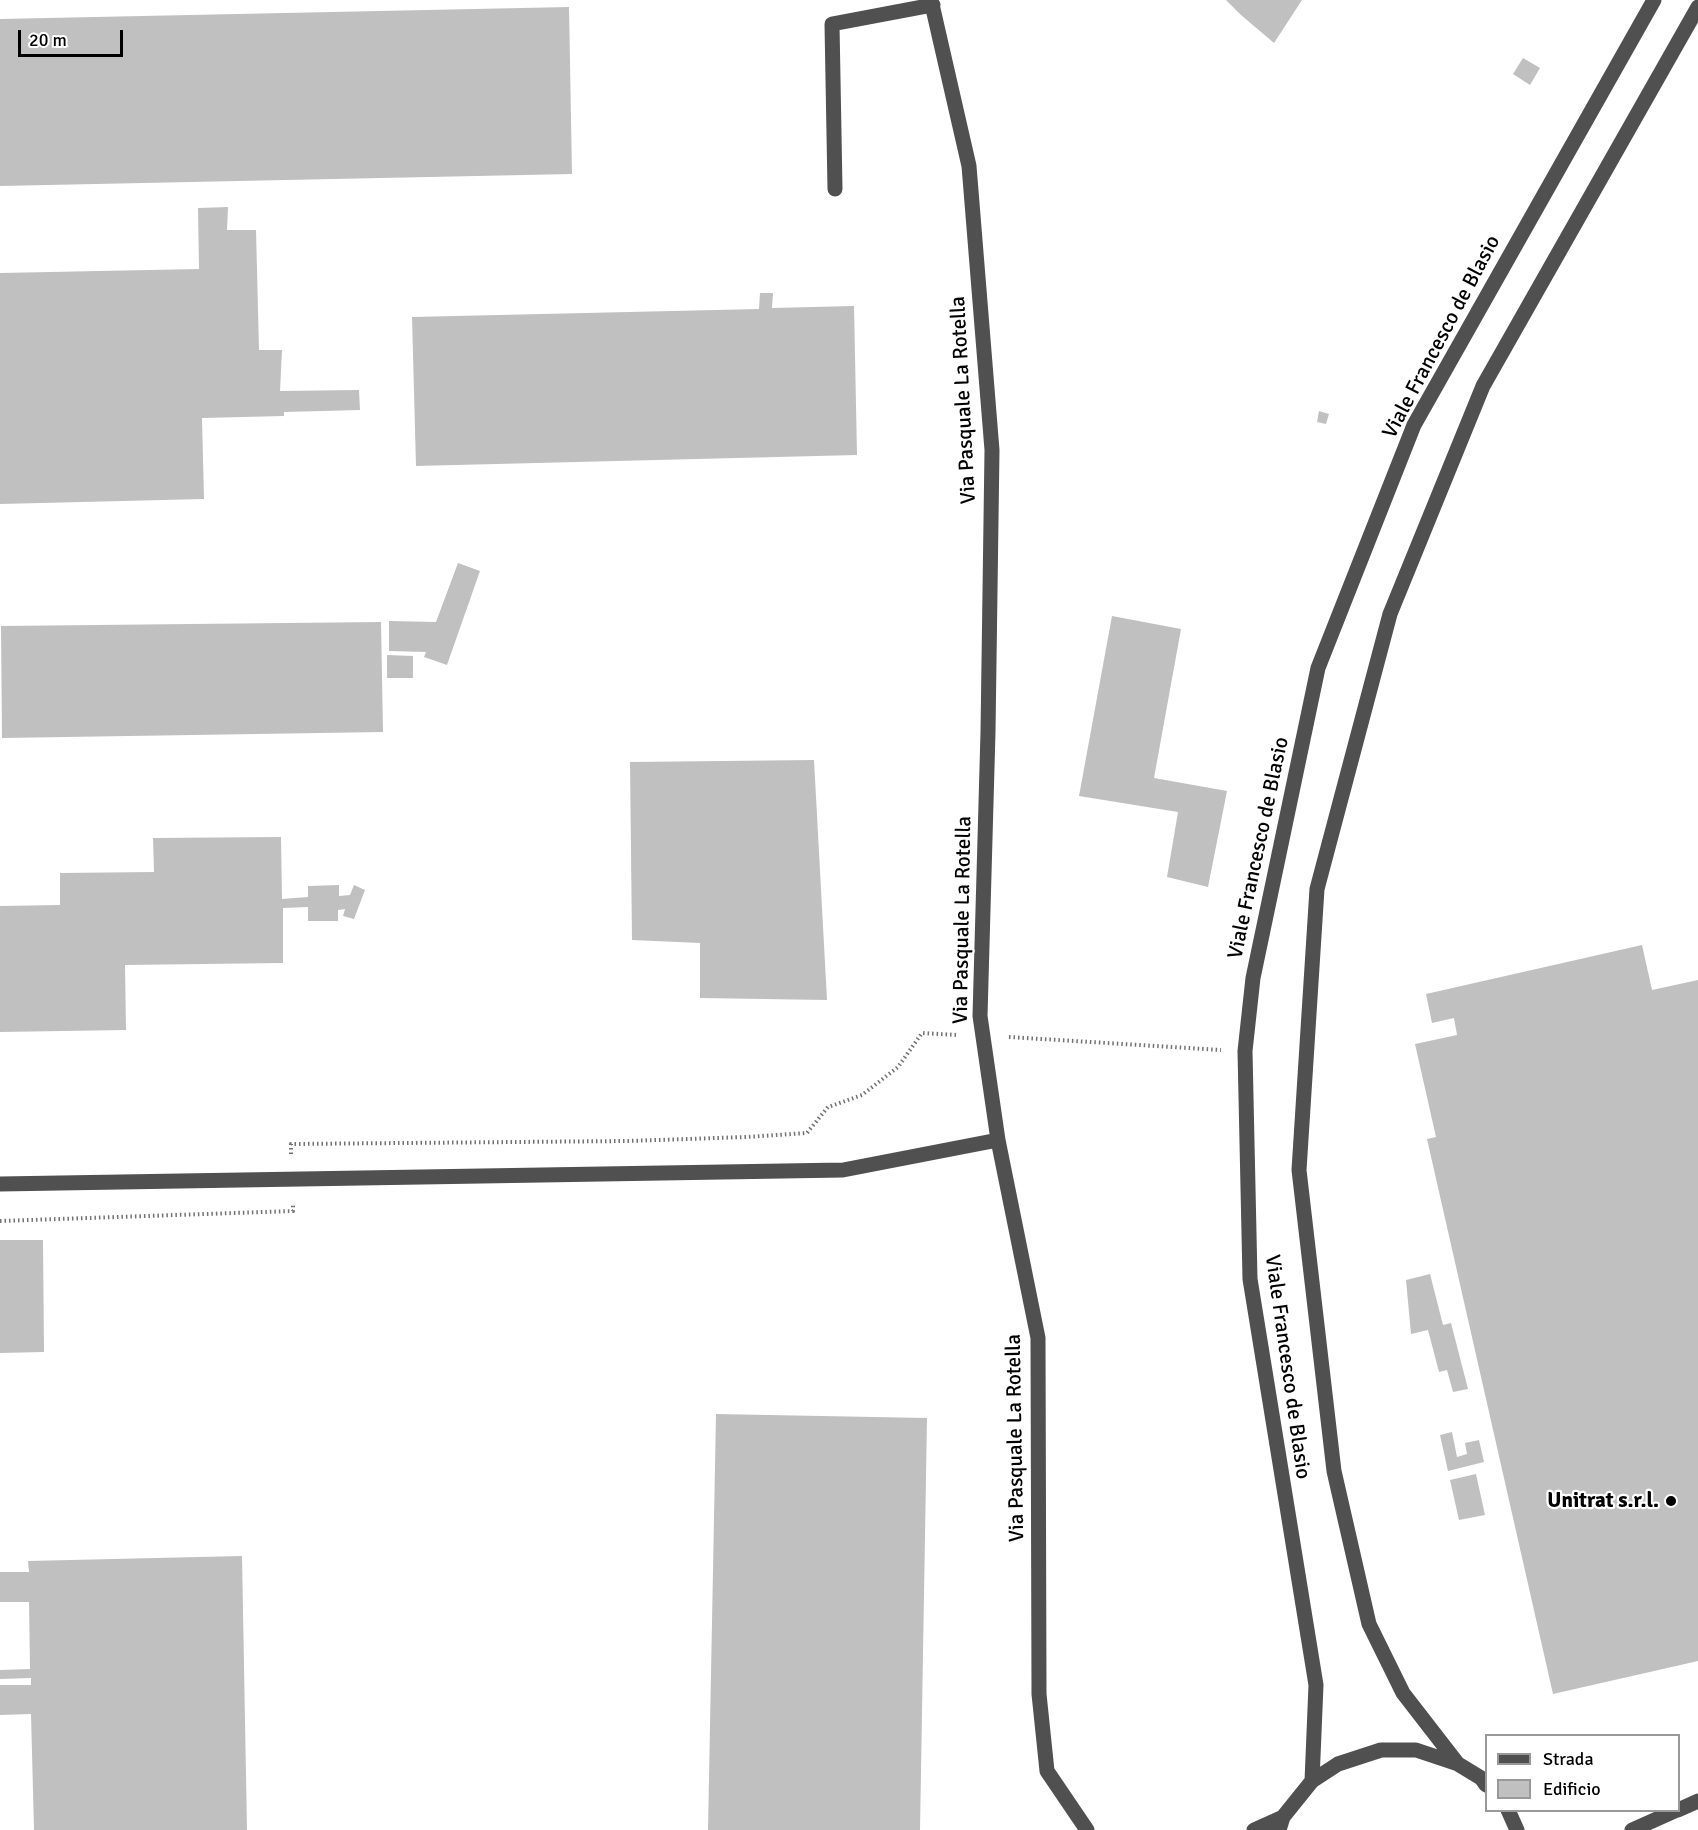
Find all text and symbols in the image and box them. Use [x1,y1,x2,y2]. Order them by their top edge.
scale bar [21,18,126,56]
text: 20 m [29,29,67,51]
street label: Viale Francesco de Blasio [1378,231,1506,443]
street label: Via Pasquale La Rotella [946,295,982,505]
street label: Viale Francesco de Blasio [1223,735,1295,961]
street label: Via Pasquale La Rotella [949,816,977,1024]
street label: Viale Francesco de Blasio [1259,1253,1315,1481]
street label: Via Pasquale La Rotella [1002,1334,1030,1542]
place label: Unitrat s.r.l. [1547,1488,1659,1514]
marker: Unitrat s.r.l. [1664,1494,1678,1508]
legend [1485,1734,1680,1812]
text: Strada [1543,1748,1594,1770]
text: Edificio [1543,1778,1601,1800]

